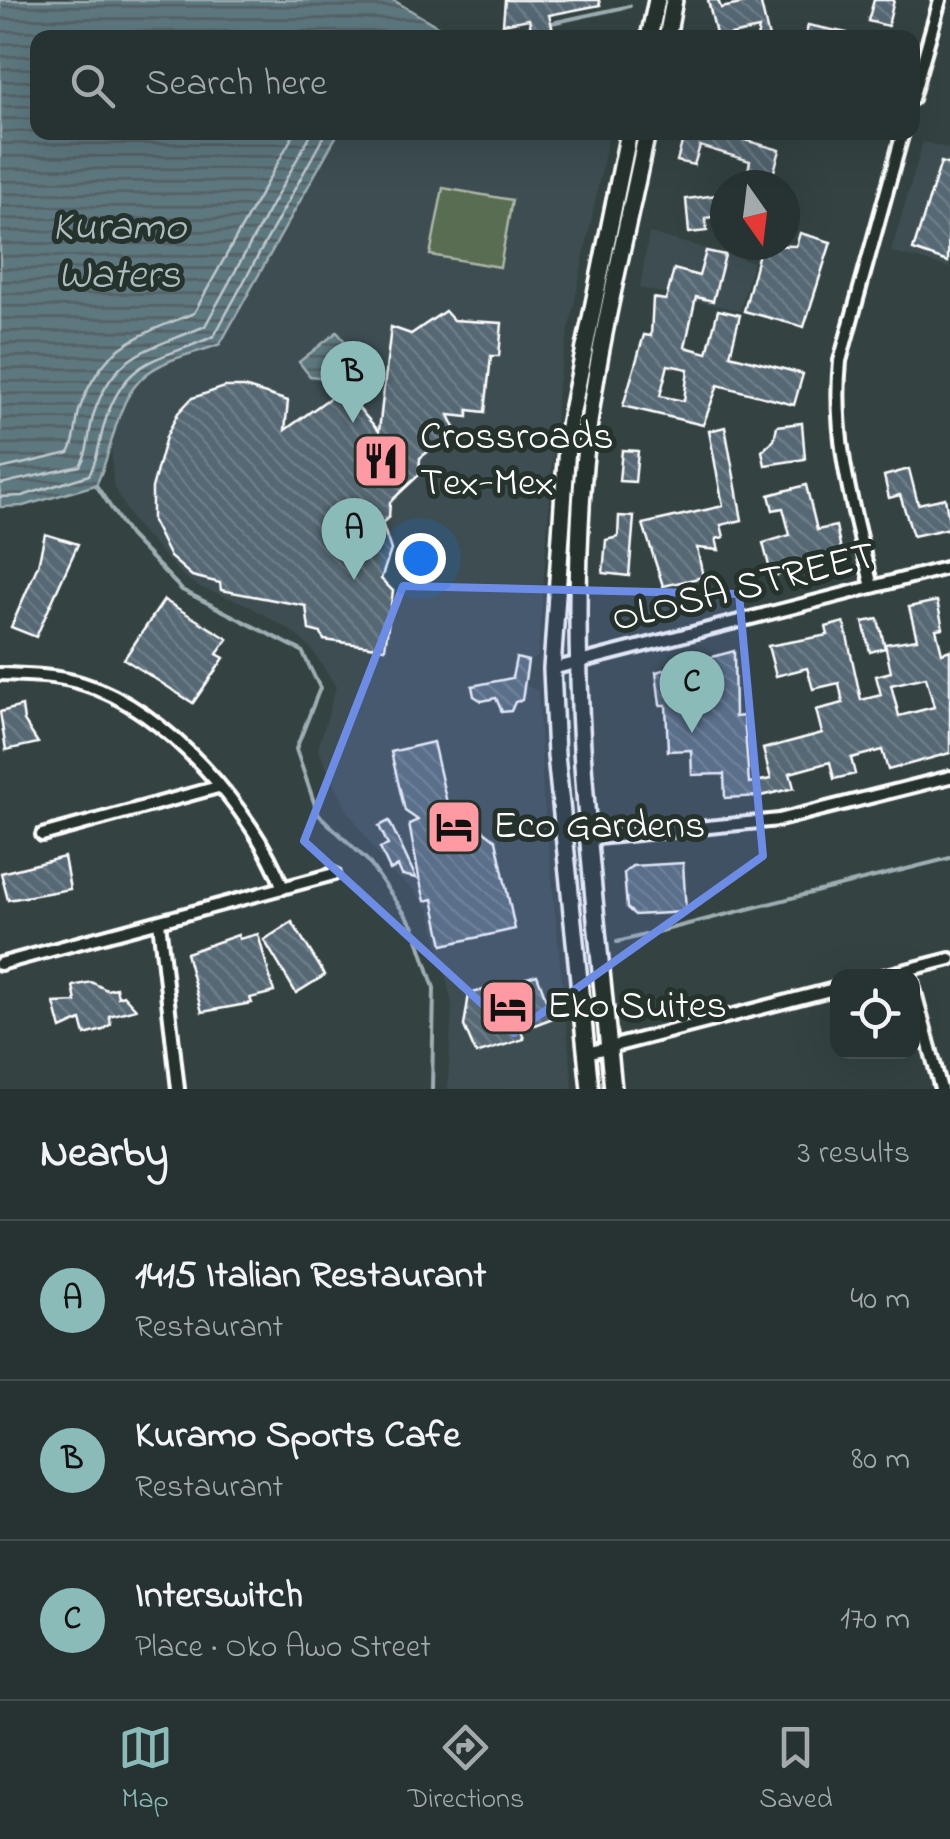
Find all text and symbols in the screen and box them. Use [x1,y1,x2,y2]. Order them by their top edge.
search box [30,30,920,140]
text: Search here [145,57,327,113]
icon: search [65,58,120,113]
north arrow [710,170,800,260]
water label: Kuramo Waters [52,198,187,307]
pin: B [320,340,386,423]
place label: Crossroads Tex-Mex [420,409,614,514]
restaurant icon: Crossroads Tex-Mex [351,431,411,491]
pin: A [322,498,386,580]
street label: OLOSA STREET [606,528,882,650]
your location [395,533,446,584]
pin: C [660,650,724,733]
hotel icon: Eco Gardens [424,797,484,857]
place label: Eco Gardens [493,798,705,857]
map controls [830,969,920,1059]
button: locate [830,969,920,1059]
hotel icon: Eko Suites [478,977,538,1037]
place label: Eko Suites [547,978,727,1037]
text: Nearby [40,1124,168,1185]
text: 3 results [798,1131,910,1178]
text: 1415 Italian Restaurant [135,1249,486,1305]
text: A [63,1277,82,1324]
text: 40 m [850,1277,910,1324]
text: Restaurant [135,1305,283,1352]
text: Kuramo Sports Cafe [135,1409,460,1465]
text: B [62,1437,83,1484]
text: 80 m [851,1437,910,1484]
text: Restaurant [135,1465,283,1512]
text: Interswitch [135,1569,303,1625]
text: C [64,1597,81,1644]
text: 170 m [840,1597,910,1644]
text: Place · Oko Awo Street [135,1625,431,1672]
tab: Map [118,1720,173,1821]
tab: Directions [408,1720,524,1821]
tab: Saved [759,1720,832,1821]

